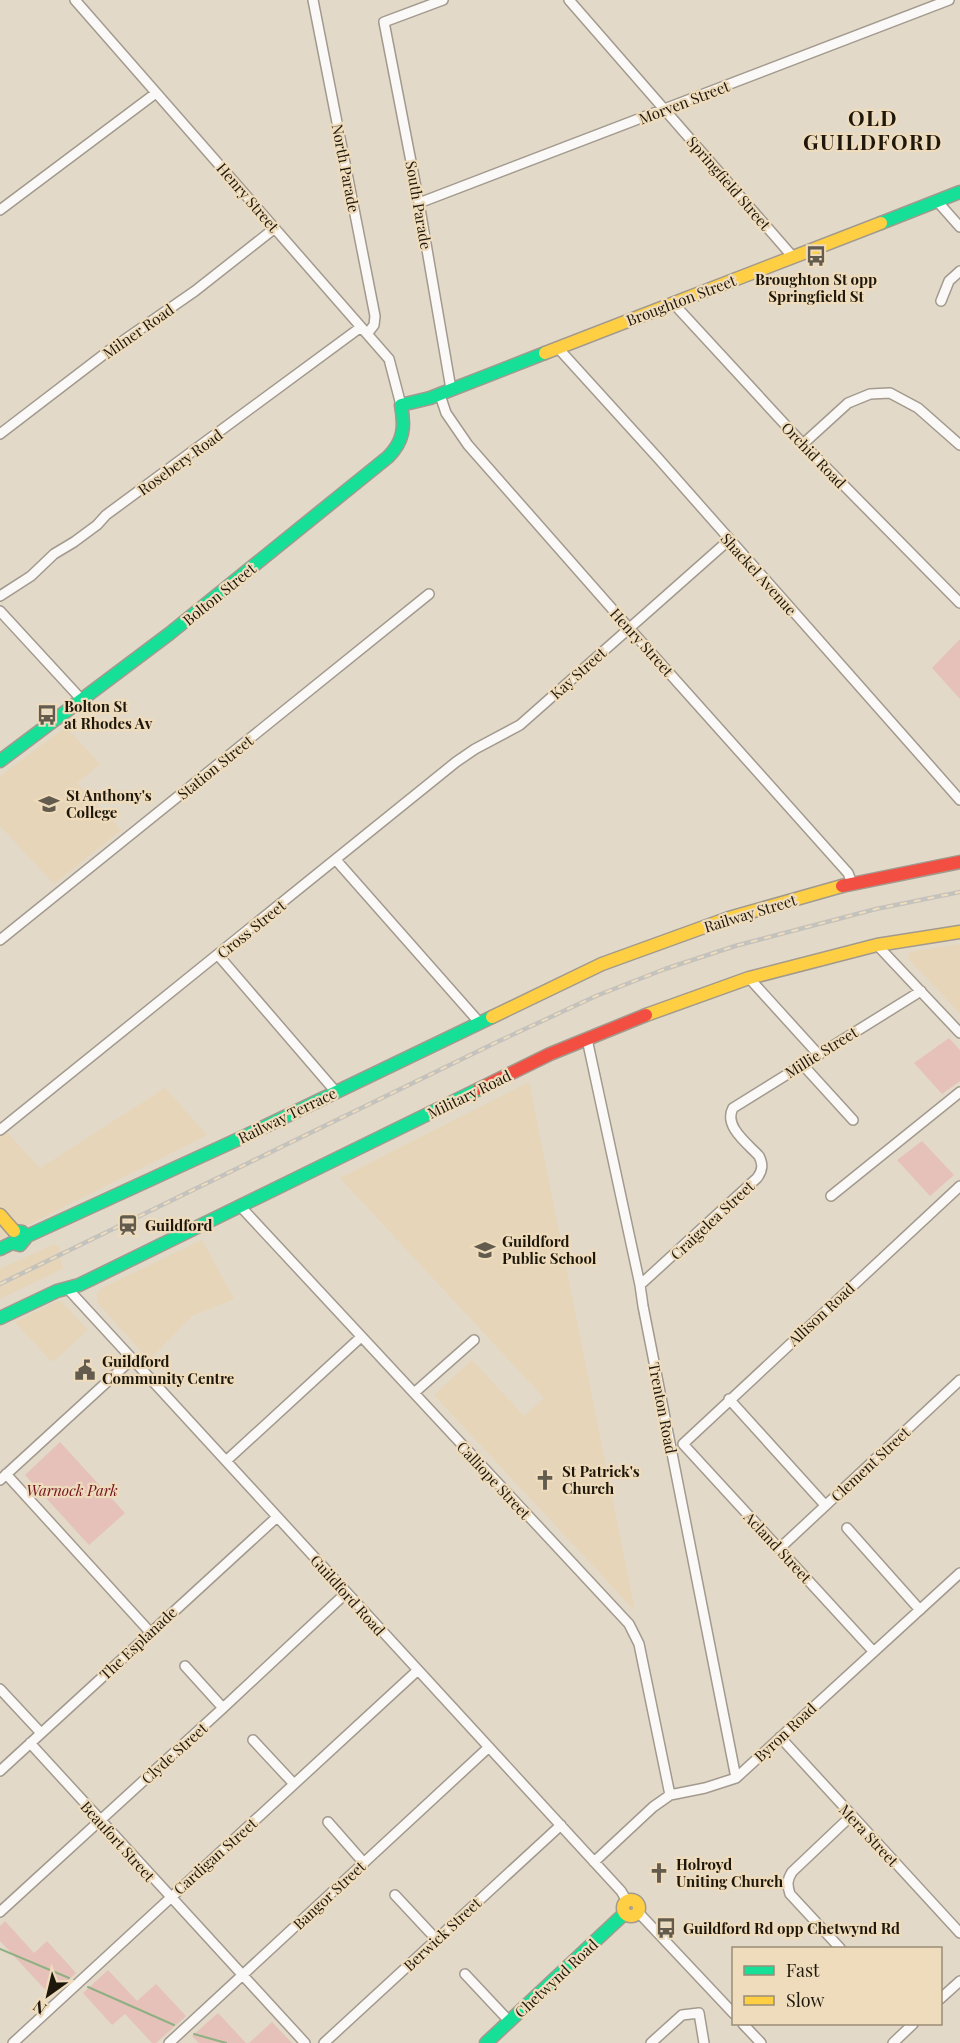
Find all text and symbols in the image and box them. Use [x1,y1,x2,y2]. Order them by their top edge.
street label: Morven Street [636,75,733,128]
district label: OLD GUILDFORD [803,103,943,155]
street label: North Parade [328,122,364,214]
street label: Springfield Street [683,132,776,235]
street label: Henry Street [212,158,284,236]
street label: South Parade [401,159,437,251]
bus stop icon: Broughton St opp Springfield St [804,244,828,268]
place label: Broughton St opp Springfield St [755,269,877,306]
street label: Broughton Street [623,270,739,330]
street label: Milner Road [98,299,178,363]
street label: Orchid Road [777,418,851,493]
street label: Rosebery Road [134,424,227,499]
street label: Shackel Avenue [717,529,801,619]
street label: Bolton Street [178,558,260,630]
street label: Henry Street [606,604,678,681]
street label: Kay Street [546,642,611,703]
place label: Bolton St at Rhodes Av [64,696,153,733]
bus stop icon: Bolton St at Rhodes Av [35,703,59,727]
street label: Station Street [173,730,257,804]
place label: St Anthony's College [66,785,152,822]
school or university icon: St Anthony's College [37,792,61,816]
street label: Railway Street [701,889,799,937]
street label: Cross Street [213,895,290,963]
street label: Millie Street [781,1021,862,1082]
street label: Military Road [424,1065,514,1123]
street label: Railway Terrace [234,1083,340,1147]
street label: Craigelea Street [666,1176,759,1264]
station icon: Guildford [116,1213,140,1237]
place label: Guildford [145,1215,213,1235]
place label: Guildford Public School [502,1231,597,1268]
school or university icon: Guildford Public School [473,1238,497,1262]
street label: Allison Road [783,1278,859,1351]
place label: Guildford Community Centre [102,1351,235,1388]
public building icon: Guildford Community Centre [73,1358,97,1382]
street label: Trenton Road [644,1361,682,1456]
street label: Clement Street [826,1422,914,1506]
street label: Calliope Street [453,1437,536,1524]
place label: St Patrick's Church [562,1461,640,1498]
church icon: St Patrick's Church [533,1468,557,1492]
park label: Warnock Park [26,1480,118,1500]
street label: Acland Street [739,1506,817,1587]
street label: Guildford Road [306,1550,390,1640]
street label: The Esplanade [95,1602,181,1684]
street label: Byron Road [750,1698,821,1766]
street label: Clyde Street [137,1718,212,1788]
street label: Beaufort Street [77,1796,160,1886]
street label: Mera Street [835,1800,904,1871]
street label: Cardigan Street [169,1813,261,1899]
place label: Holroyd Uniting Church [676,1854,783,1891]
street label: Bangor Street [289,1856,370,1934]
church icon: Holroyd Uniting Church [647,1861,671,1885]
street label: Berwick Street [399,1892,485,1975]
bus stop icon: Guildford Rd opp Chetwynd Rd [654,1916,678,1940]
place label: Guildford Rd opp Chetwynd Rd [683,1918,900,1938]
street label: Chetwynd Road [510,1934,602,2022]
legend [732,1947,942,2025]
text: Fast [786,1958,820,1982]
north arrow [18,1965,78,2025]
text: Slow [786,1988,824,2012]
text: N [28,1996,50,2020]

